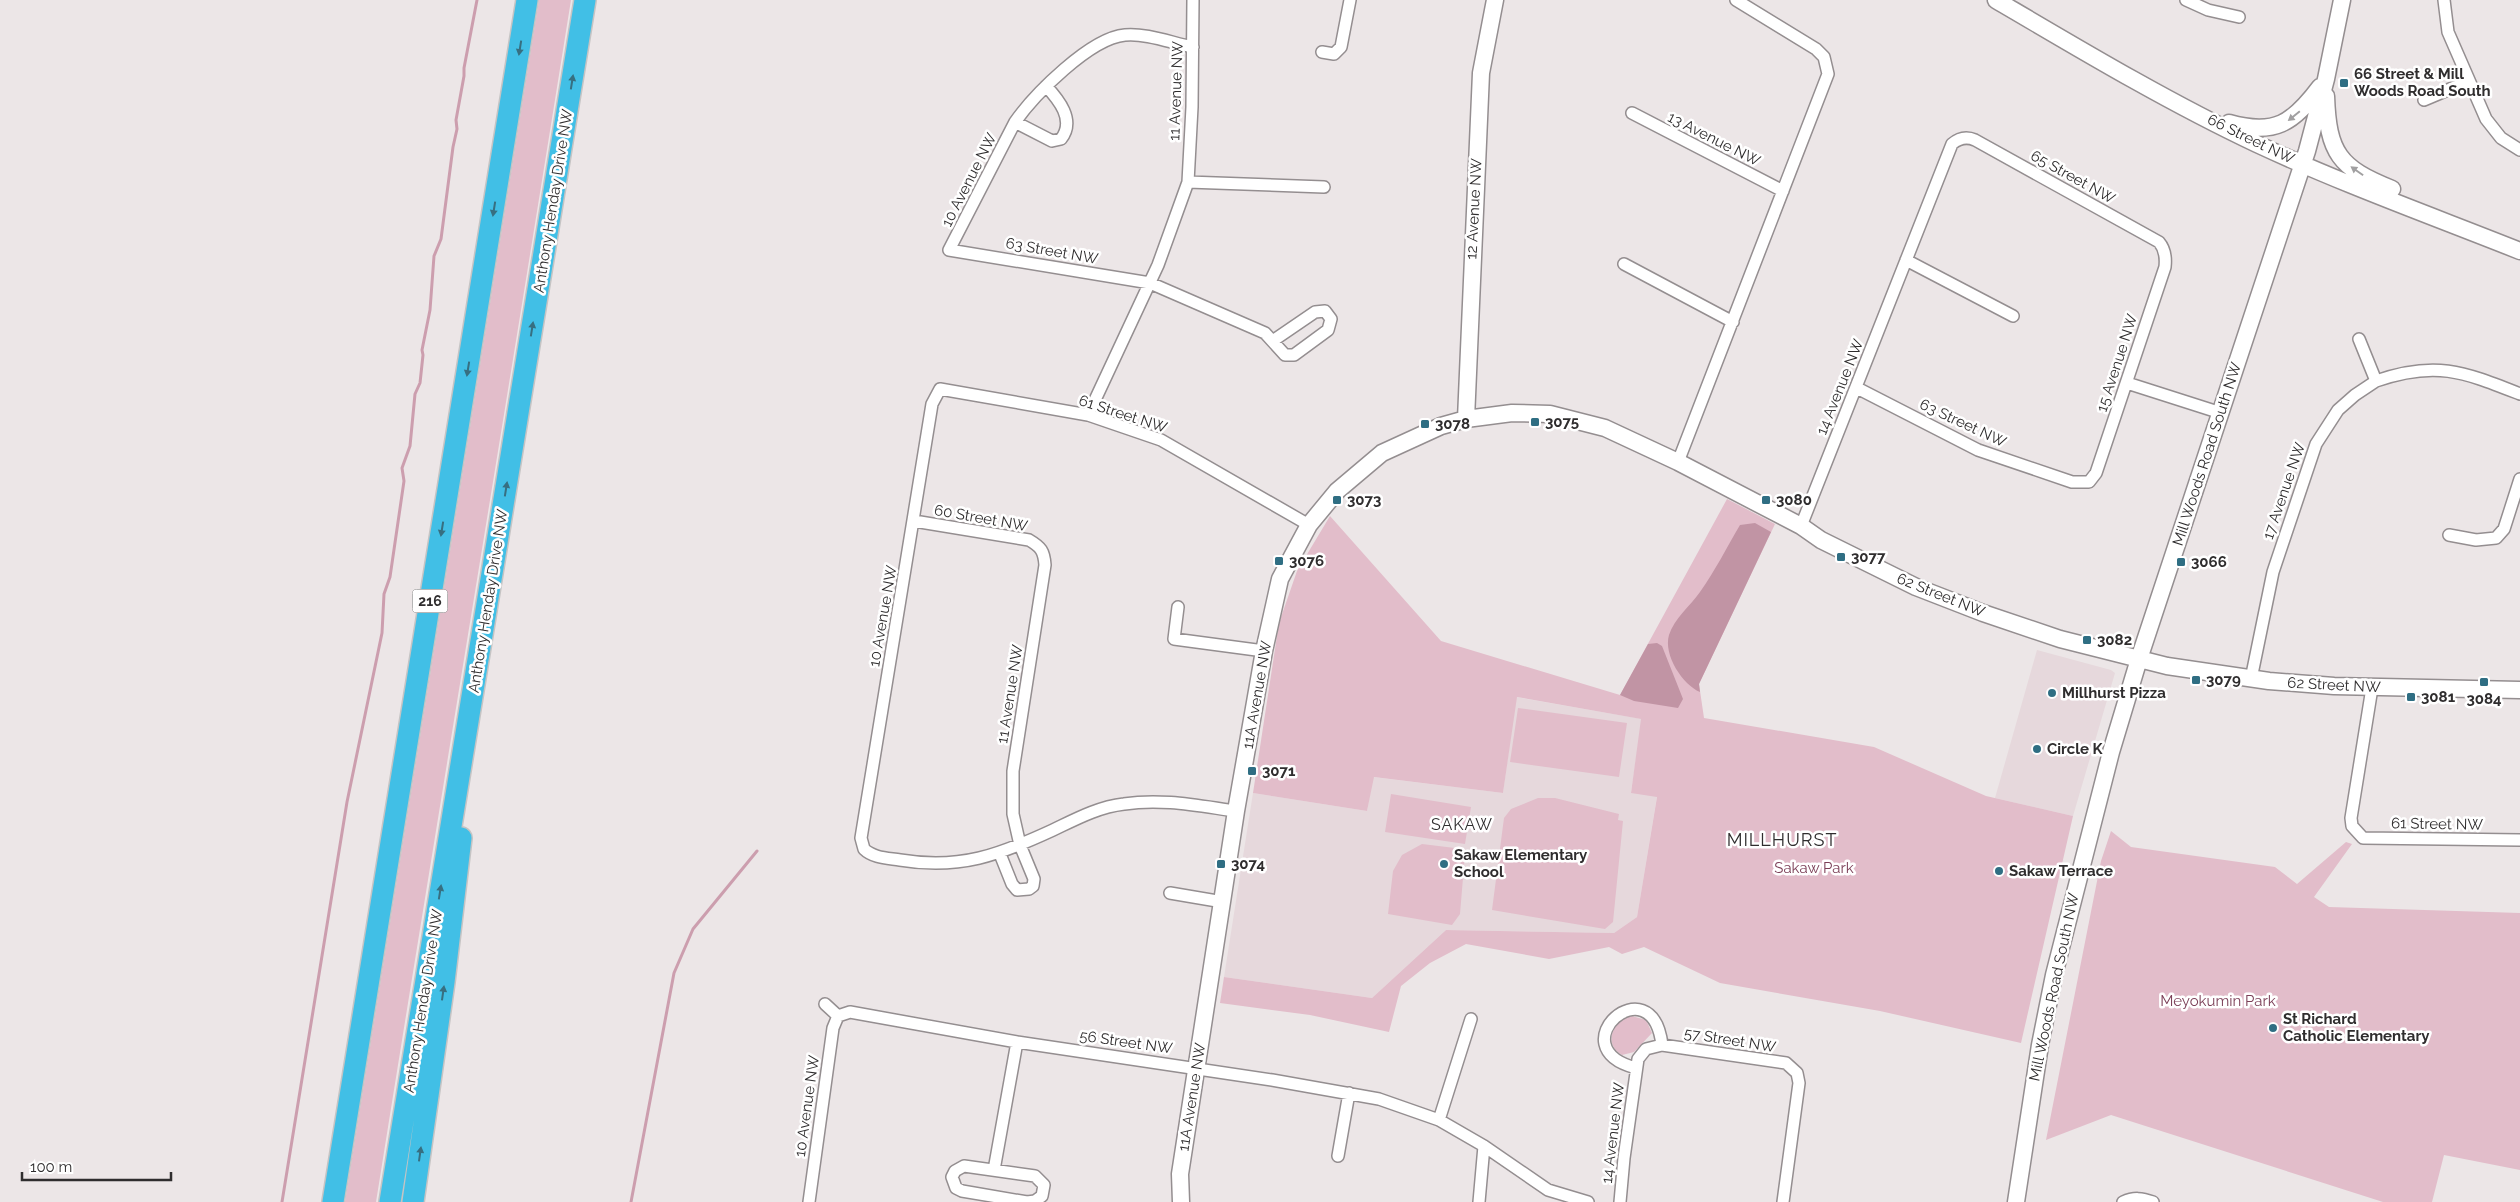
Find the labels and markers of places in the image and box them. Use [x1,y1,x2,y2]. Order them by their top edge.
place label: 66 Street & Mill Woods Road South [2354,65,2491,100]
marker: 66 Street & Mill Woods Road South [2338,77,2350,89]
place label: 3075 [1545,413,1579,431]
place label: 3078 [1435,415,1470,433]
marker: 3075 [1529,416,1541,428]
marker: 3078 [1419,418,1431,430]
place label: 3073 [1347,491,1381,509]
place label: 3080 [1776,491,1812,509]
marker: 3073 [1331,494,1343,506]
marker: 3080 [1760,494,1772,506]
place label: 3077 [1851,548,1886,566]
marker: 3077 [1835,551,1847,563]
place label: 3076 [1289,552,1324,570]
place label: 3066 [2191,553,2227,571]
marker: 3076 [1273,555,1285,567]
marker: 3066 [2175,556,2187,568]
place label: 3082 [2097,631,2132,649]
marker: 3082 [2081,634,2093,646]
place label: 3079 [2206,671,2241,689]
marker: 3079 [2190,674,2202,686]
marker: 3084 [2478,676,2490,688]
place label: Millhurst Pizza [2062,684,2166,702]
marker: Millhurst Pizza [2046,687,2058,699]
place label: 3081 [2421,688,2456,706]
place label: 3084 [2466,690,2502,708]
marker: 3081 [2405,691,2417,703]
place label: Circle K [2047,740,2104,758]
marker: Circle K [2031,743,2043,755]
place label: 3071 [1262,762,1296,780]
marker: 3071 [1246,765,1258,777]
place label: Sakaw Elementary School [1454,846,1588,881]
place label: 3074 [1231,855,1265,873]
marker: 3074 [1215,858,1227,870]
marker: Sakaw Elementary School [1438,858,1450,870]
place label: Sakaw Terrace [2009,862,2113,880]
marker: Sakaw Terrace [1993,865,2005,877]
place label: St Richard Catholic Elementary [2283,1010,2430,1045]
marker: St Richard Catholic Elementary [2267,1022,2279,1034]

